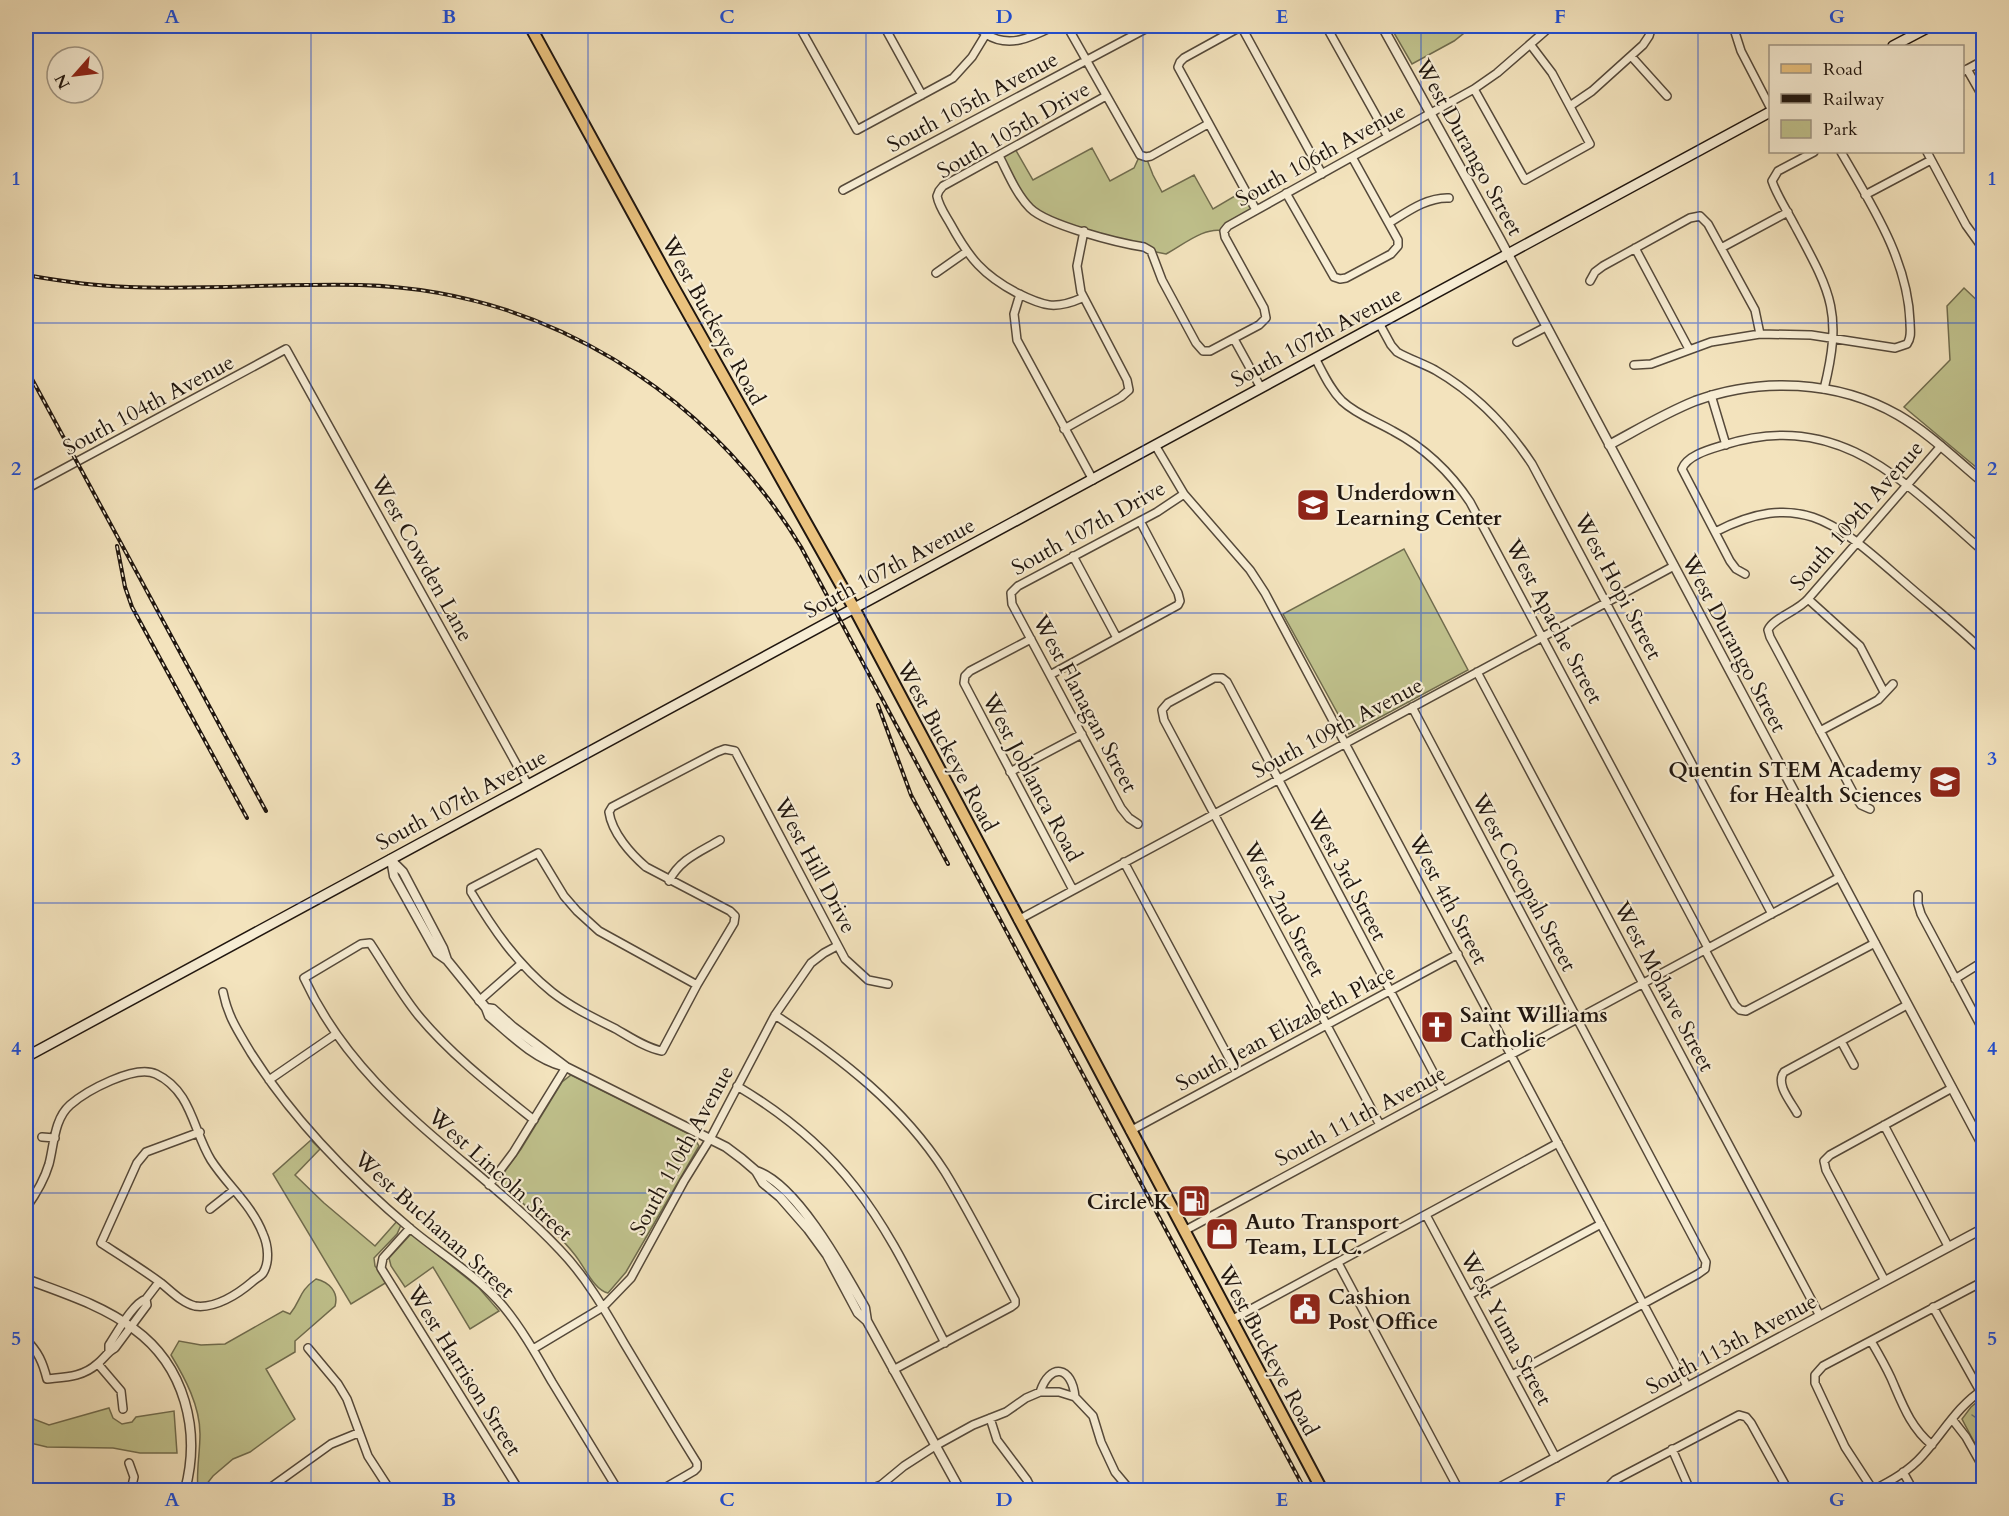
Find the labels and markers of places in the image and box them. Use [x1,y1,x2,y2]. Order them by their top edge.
place label: Underdown Learning Center [1336,478,1502,533]
school or university icon: Underdown Learning Center [1295,487,1331,523]
place label: Quentin STEM Academy for Health Sciences [1668,755,1922,810]
school or university icon: Quentin STEM Academy for Health Sciences [1927,764,1963,800]
place label: Saint Williams Catholic [1460,1000,1608,1055]
church icon: Saint Williams Catholic [1419,1009,1455,1045]
fuel station icon: Circle K [1176,1183,1212,1219]
place label: Circle K [1087,1187,1171,1217]
place label: Auto Transport Team, LLC. [1245,1207,1399,1262]
shop icon: Auto Transport Team, LLC. [1204,1216,1240,1252]
place label: Cashion Post Office [1328,1282,1438,1337]
public building icon: Cashion Post Office [1287,1291,1323,1327]

